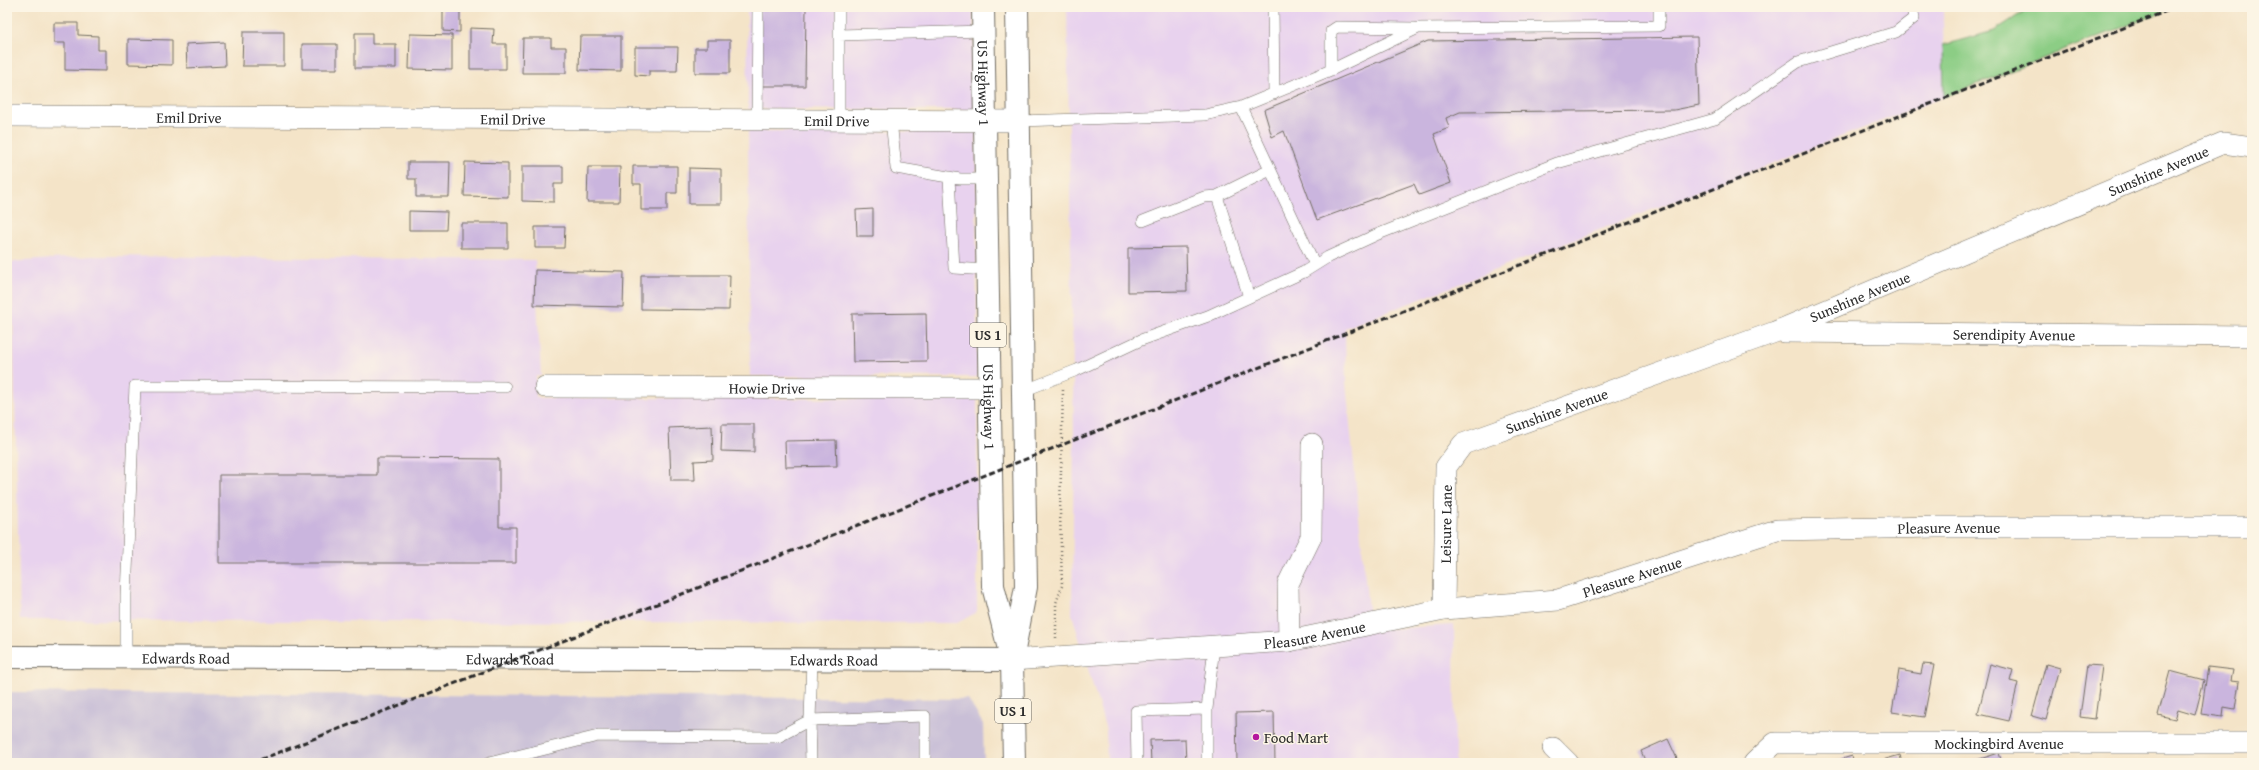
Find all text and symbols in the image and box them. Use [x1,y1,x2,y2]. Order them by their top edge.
street label: US Highway 1 [973,40,996,126]
street label: Emil Drive [156,106,222,128]
street label: Emil Drive [480,108,546,129]
street label: Emil Drive [804,109,870,131]
street label: Sunshine Avenue [2105,140,2212,201]
street label: Sunshine Avenue [1806,266,1913,327]
road number: US 1 [970,323,1006,347]
street label: Serendipity Avenue [1953,323,2075,345]
street label: US Highway 1 [979,364,1001,450]
street label: Howie Drive [729,377,805,398]
street label: Sunshine Avenue [1502,382,1611,438]
street label: Leisure Lane [1434,484,1456,564]
street label: Pleasure Avenue [1897,516,2000,538]
street label: Pleasure Avenue [1580,551,1684,602]
street label: Pleasure Avenue [1263,615,1367,653]
street label: Edwards Road [142,647,230,668]
street label: Edwards Road [466,648,554,669]
street label: Edwards Road [790,649,878,670]
road number: US 1 [995,699,1031,723]
place label: Food Mart [1264,727,1329,748]
marker: Food Mart [1251,732,1261,742]
street label: Mockingbird Avenue [1934,733,2064,754]

